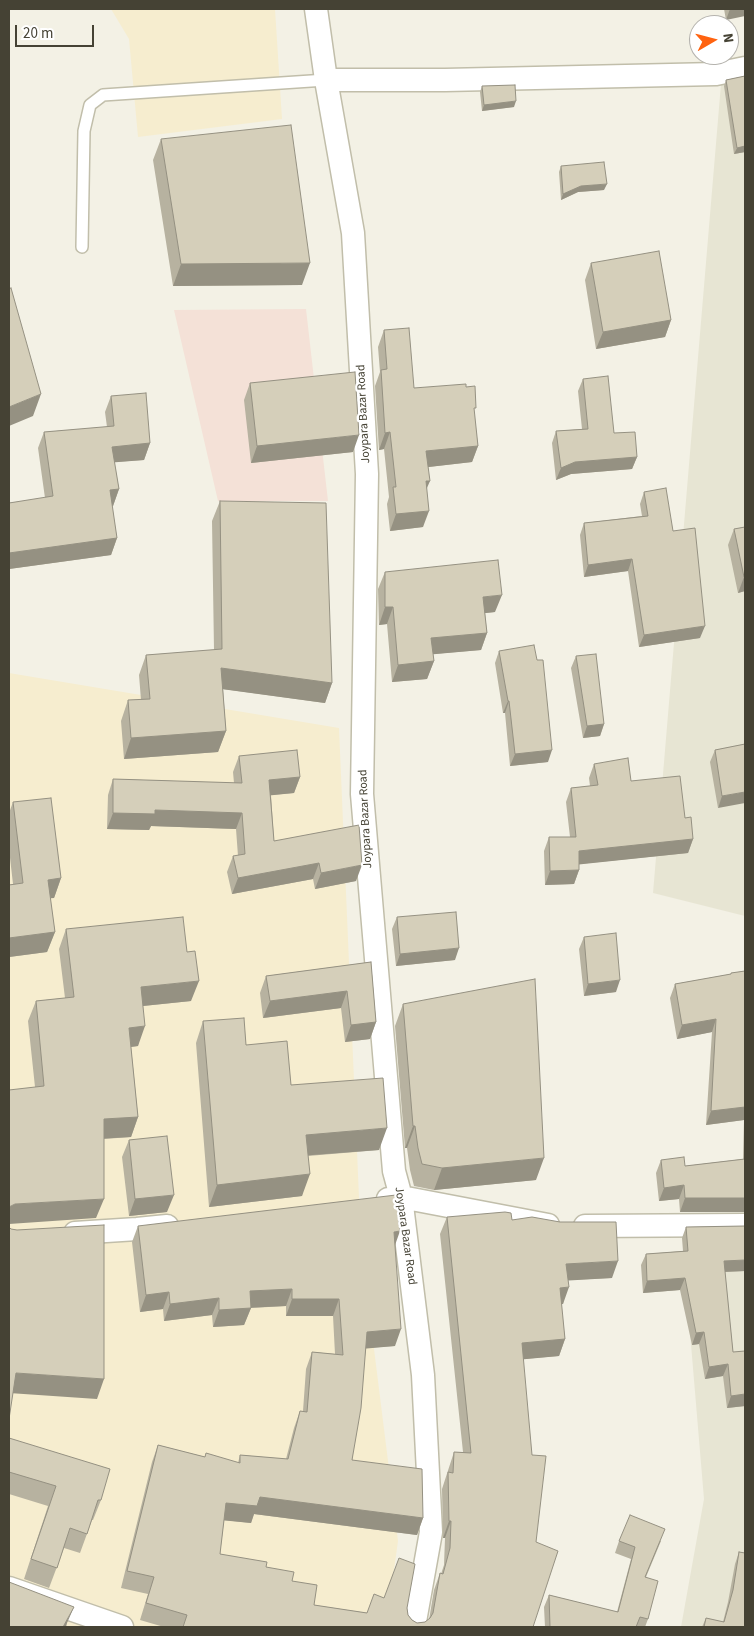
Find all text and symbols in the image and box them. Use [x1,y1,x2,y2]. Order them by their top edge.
scale bar [18,15,96,47]
north arrow [689,15,739,65]
text: 20 m [23,23,53,44]
text: N [717,32,738,44]
street label: Joypara Bazar Road [354,364,374,464]
street label: Joypara Bazar Road [356,769,376,869]
street label: Joypara Bazar Road [391,1186,419,1286]

